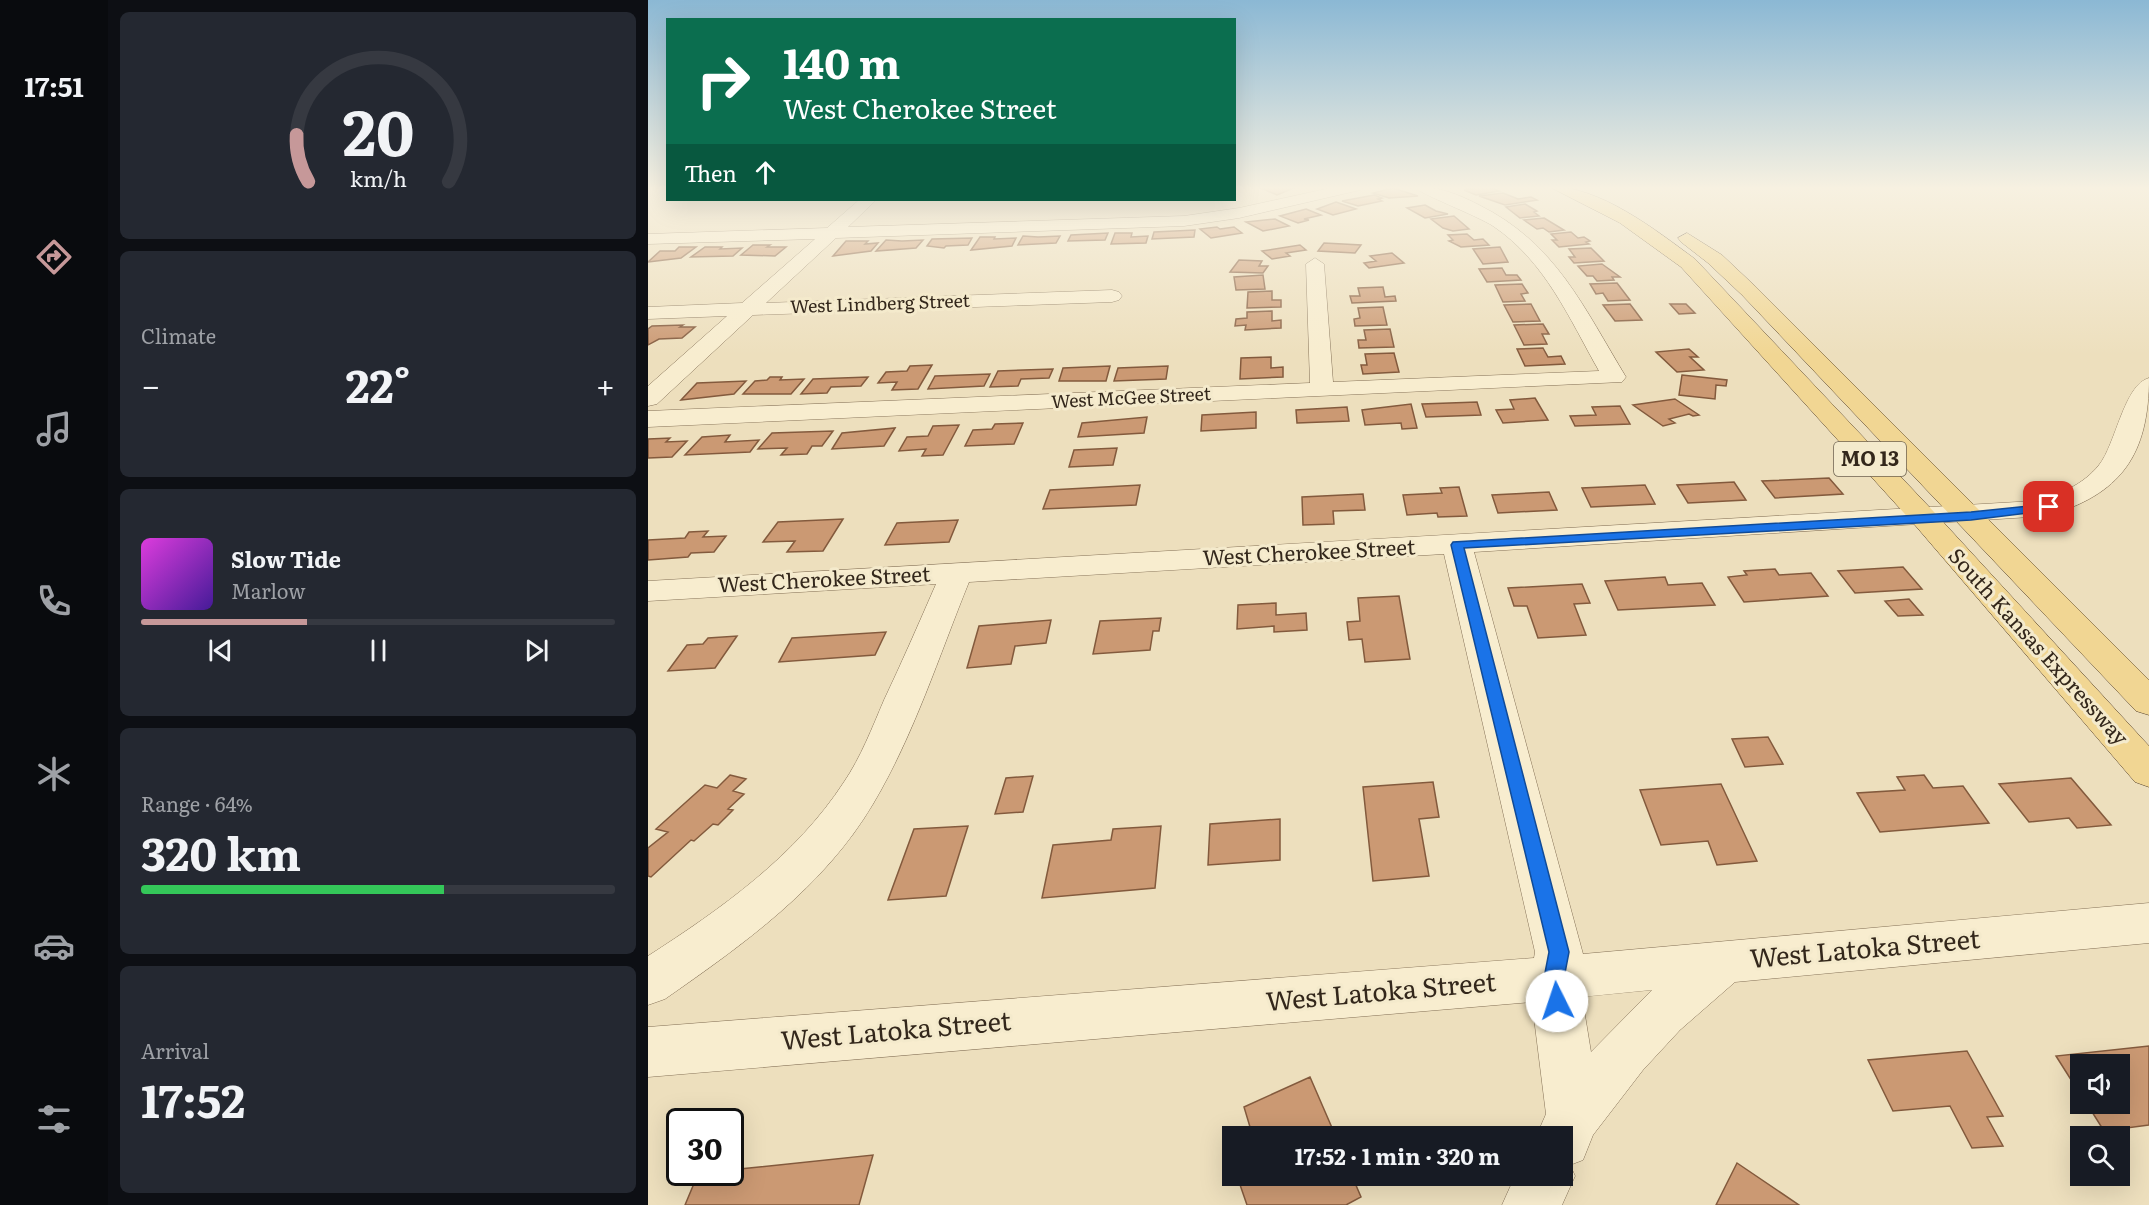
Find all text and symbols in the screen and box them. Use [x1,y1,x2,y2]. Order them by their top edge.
text: 140 m [783,30,900,92]
icon: right [684,42,762,120]
text: 17:51 [24,65,84,105]
text: 20 [342,83,414,175]
text: West Cherokee Street [783,87,1057,127]
text: Then [684,156,737,189]
icon: ahead [749,156,782,189]
text: km/h [349,163,407,195]
icon: directions [33,236,75,278]
street label: West Lindberg Street [790,286,971,319]
text: Climate [141,320,216,350]
text: 22° [345,350,411,417]
text: − [141,359,160,408]
text: + [596,359,615,408]
street label: West McGee Street [1050,379,1212,414]
icon: music [33,408,75,450]
road number: MO 13 [1834,442,1906,476]
pin [2023,481,2074,532]
icon: arrive [2032,490,2065,523]
street label: West Cherokee Street [1202,529,1416,572]
street label: South Kansas Expressway [1943,540,2138,752]
text: Slow Tide [231,542,341,575]
street label: West Cherokee Street [717,556,931,599]
text: Marlow [231,575,306,605]
icon: phone [33,580,75,622]
icon: previous [204,634,237,667]
icon: pause [362,634,395,667]
icon: next [520,634,553,667]
icon: climate [33,753,75,795]
text: Range · 64% [141,788,253,818]
text: 320 km [141,818,301,885]
street label: West Latoka Street [1748,917,1982,976]
icon: car [33,925,75,967]
street label: West Latoka Street [1264,960,1498,1019]
position arrow [1525,969,1589,1033]
street label: West Latoka Street [779,999,1013,1058]
text: Arrival [141,1035,209,1065]
map controls [2070,1054,2130,1186]
button: sound [2070,1054,2130,1114]
text: 17:52 [141,1065,245,1132]
icon: filters [33,1098,75,1140]
speed limit sign: 30 [666,1108,744,1186]
button: search [2070,1126,2130,1186]
text: 17:52 · 1 min · 320 m [1295,1139,1500,1172]

